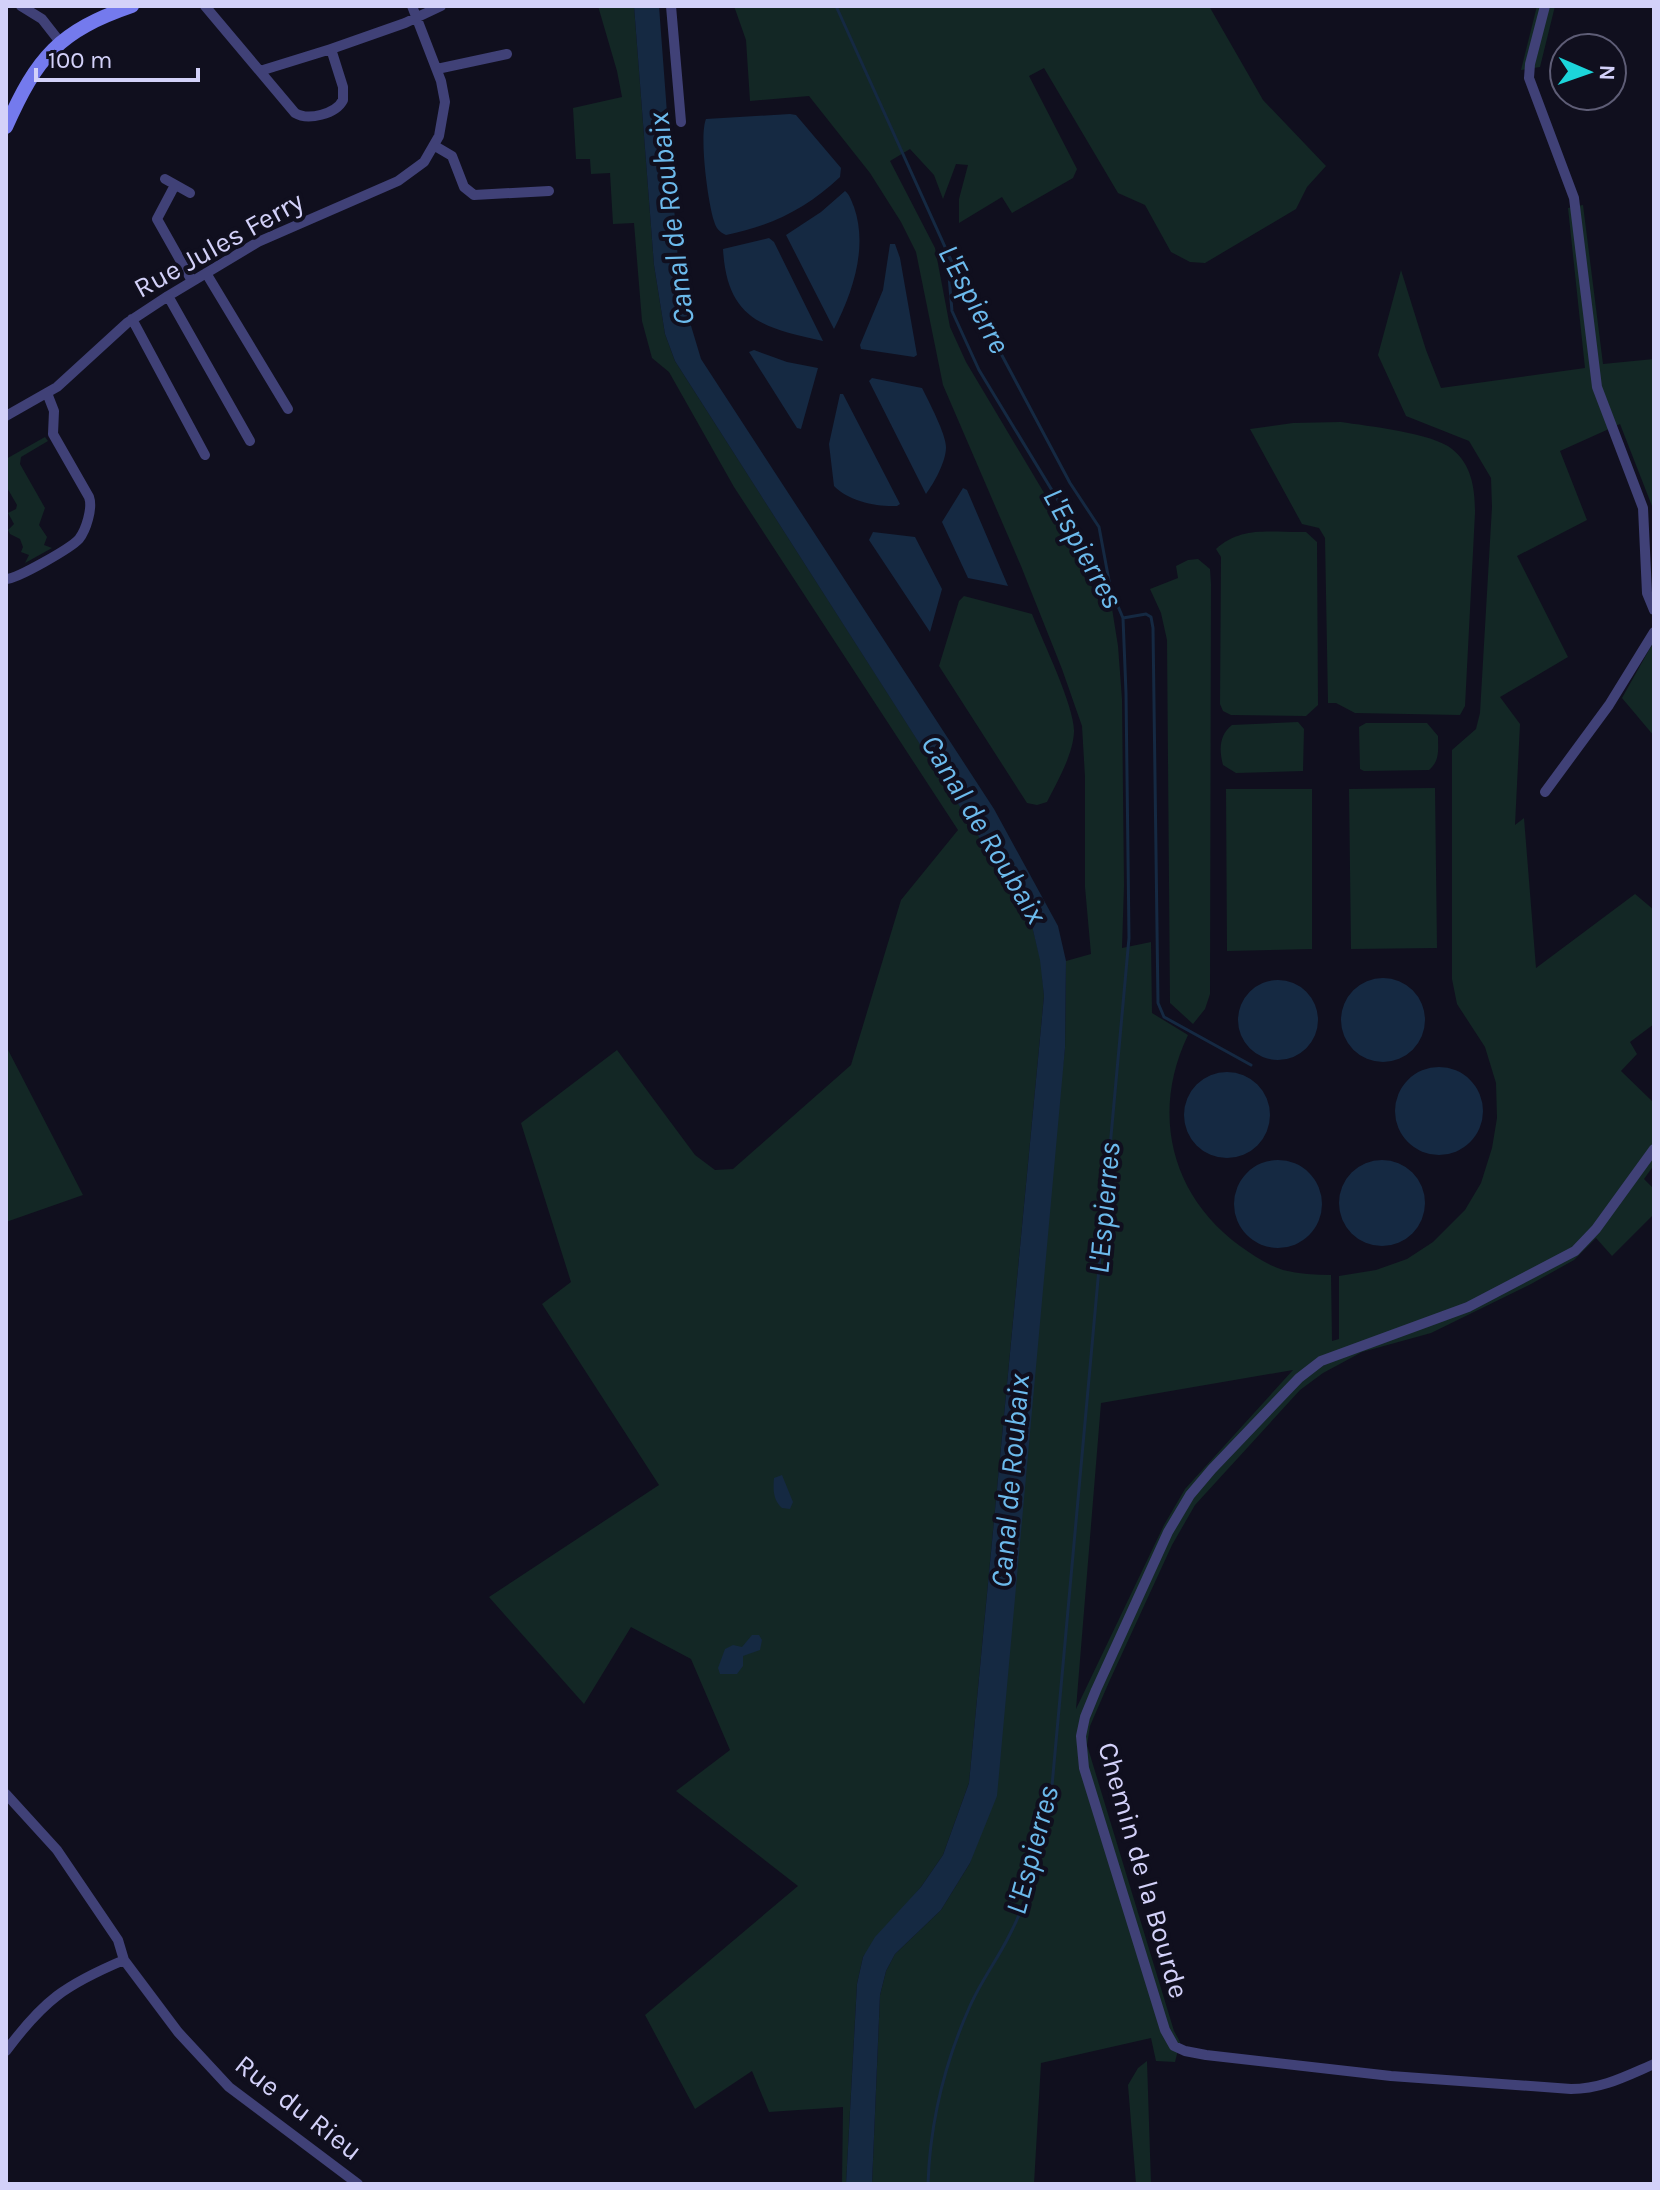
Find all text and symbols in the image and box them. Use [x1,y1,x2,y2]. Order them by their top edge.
scale bar [36,32,198,82]
north arrow [1548,32,1628,112]
text: 100 m [48,46,113,74]
text: N [1594,64,1620,81]
water label: Canal de Roubaix [640,110,702,327]
street label: Rue Jules Ferry [128,184,309,305]
water label: L'Espierre [930,238,1018,360]
water label: L'Espierres [1035,481,1131,615]
water label: Canal de Roubaix [913,728,1055,931]
water label: L'Espierres [1080,1141,1128,1275]
water label: Canal de Roubaix [983,1372,1037,1589]
street label: Chemin de la Bourde [1091,1738,1196,2002]
water label: L'Espierres [997,1781,1067,1919]
street label: Rue du Rieu [229,2048,369,2167]

